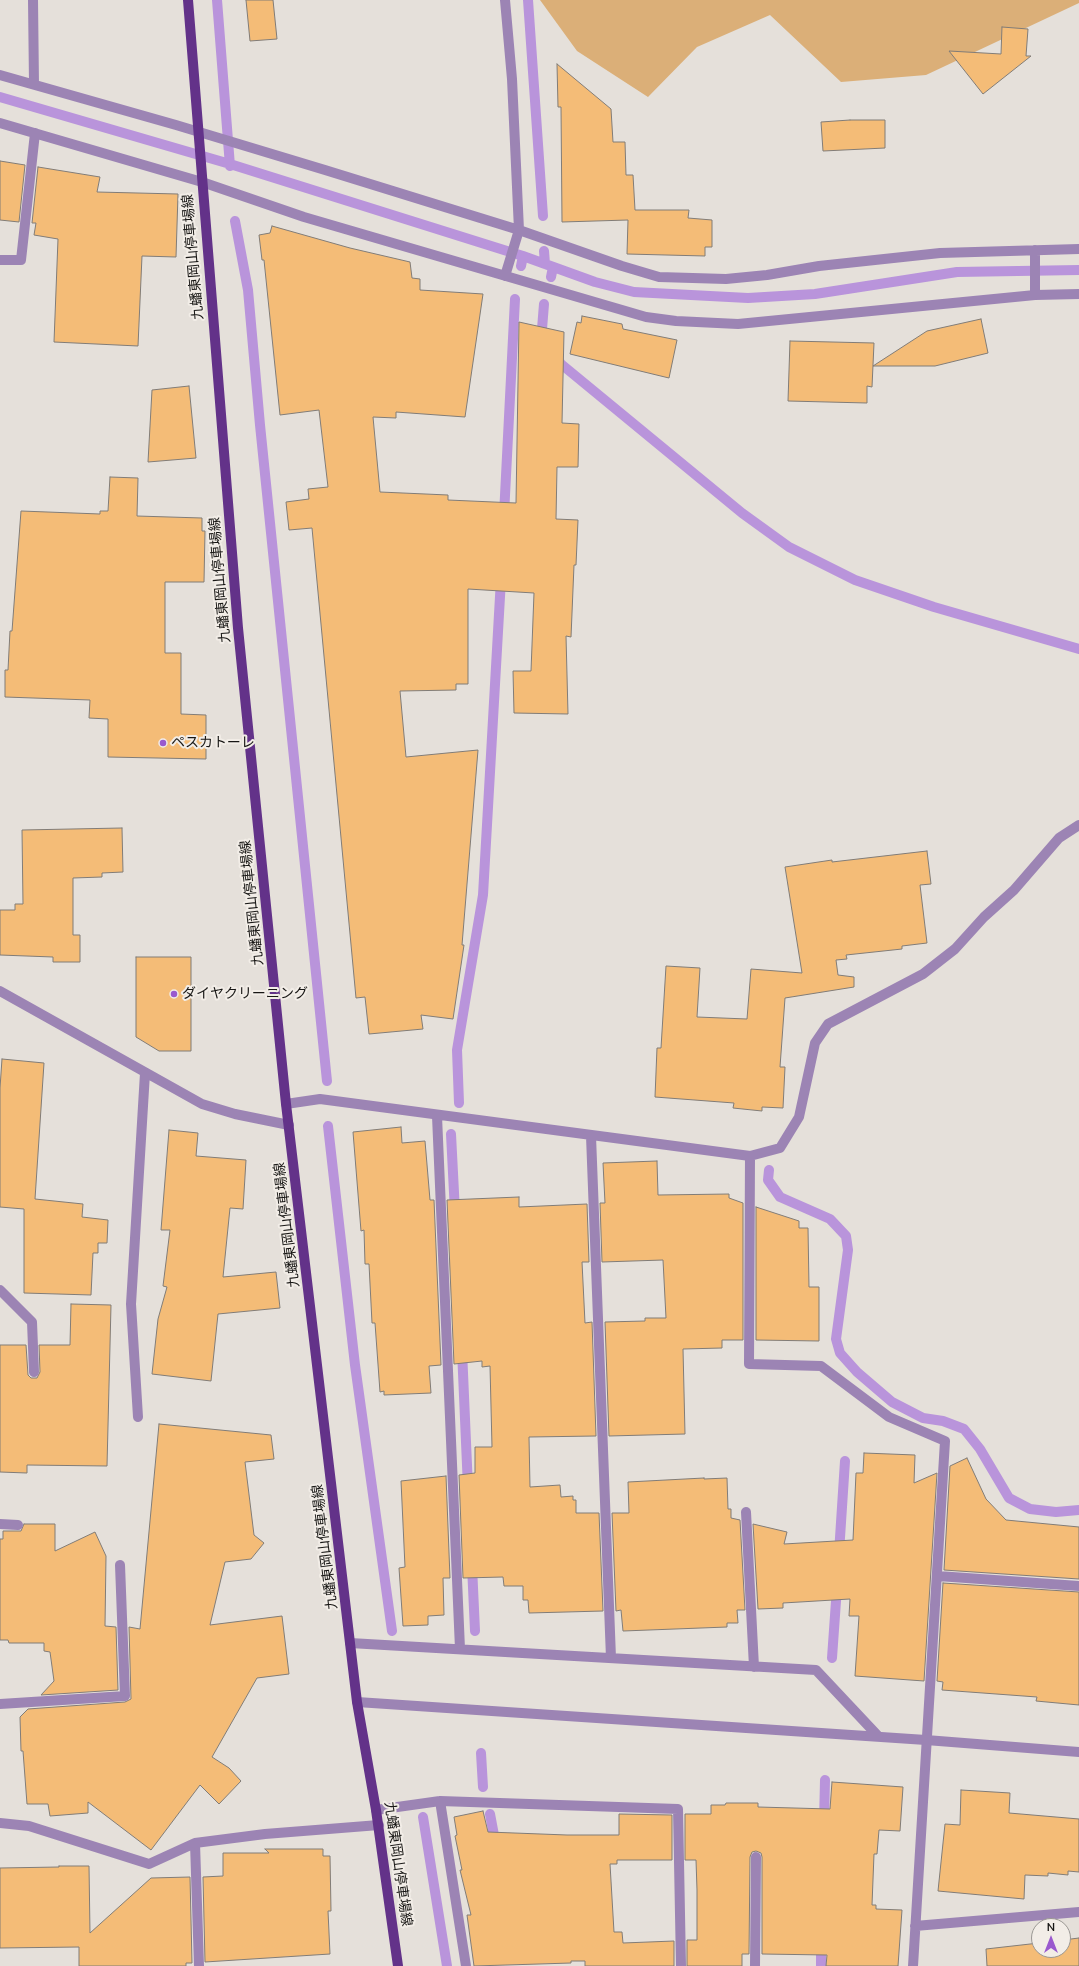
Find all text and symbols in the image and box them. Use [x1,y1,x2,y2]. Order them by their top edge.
street label: 九蟠東岡山停車場線 [179,194,207,320]
street label: 九蟠東岡山停車場線 [206,517,234,643]
place label: ペスカトーレ [171,735,255,751]
marker: ペスカトーレ [158,738,168,748]
street label: 九蟠東岡山停車場線 [237,839,267,967]
place label: ダイヤクリーニング [182,986,308,1002]
marker: ダイヤクリーニング [169,989,179,999]
street label: 九蟠東岡山停車場線 [271,1161,303,1289]
street label: 九蟠東岡山停車場線 [309,1483,341,1611]
street label: 九蟠東岡山停車場線 [381,1800,415,1928]
north arrow [1031,1918,1071,1958]
text: N [1047,1920,1055,1934]

